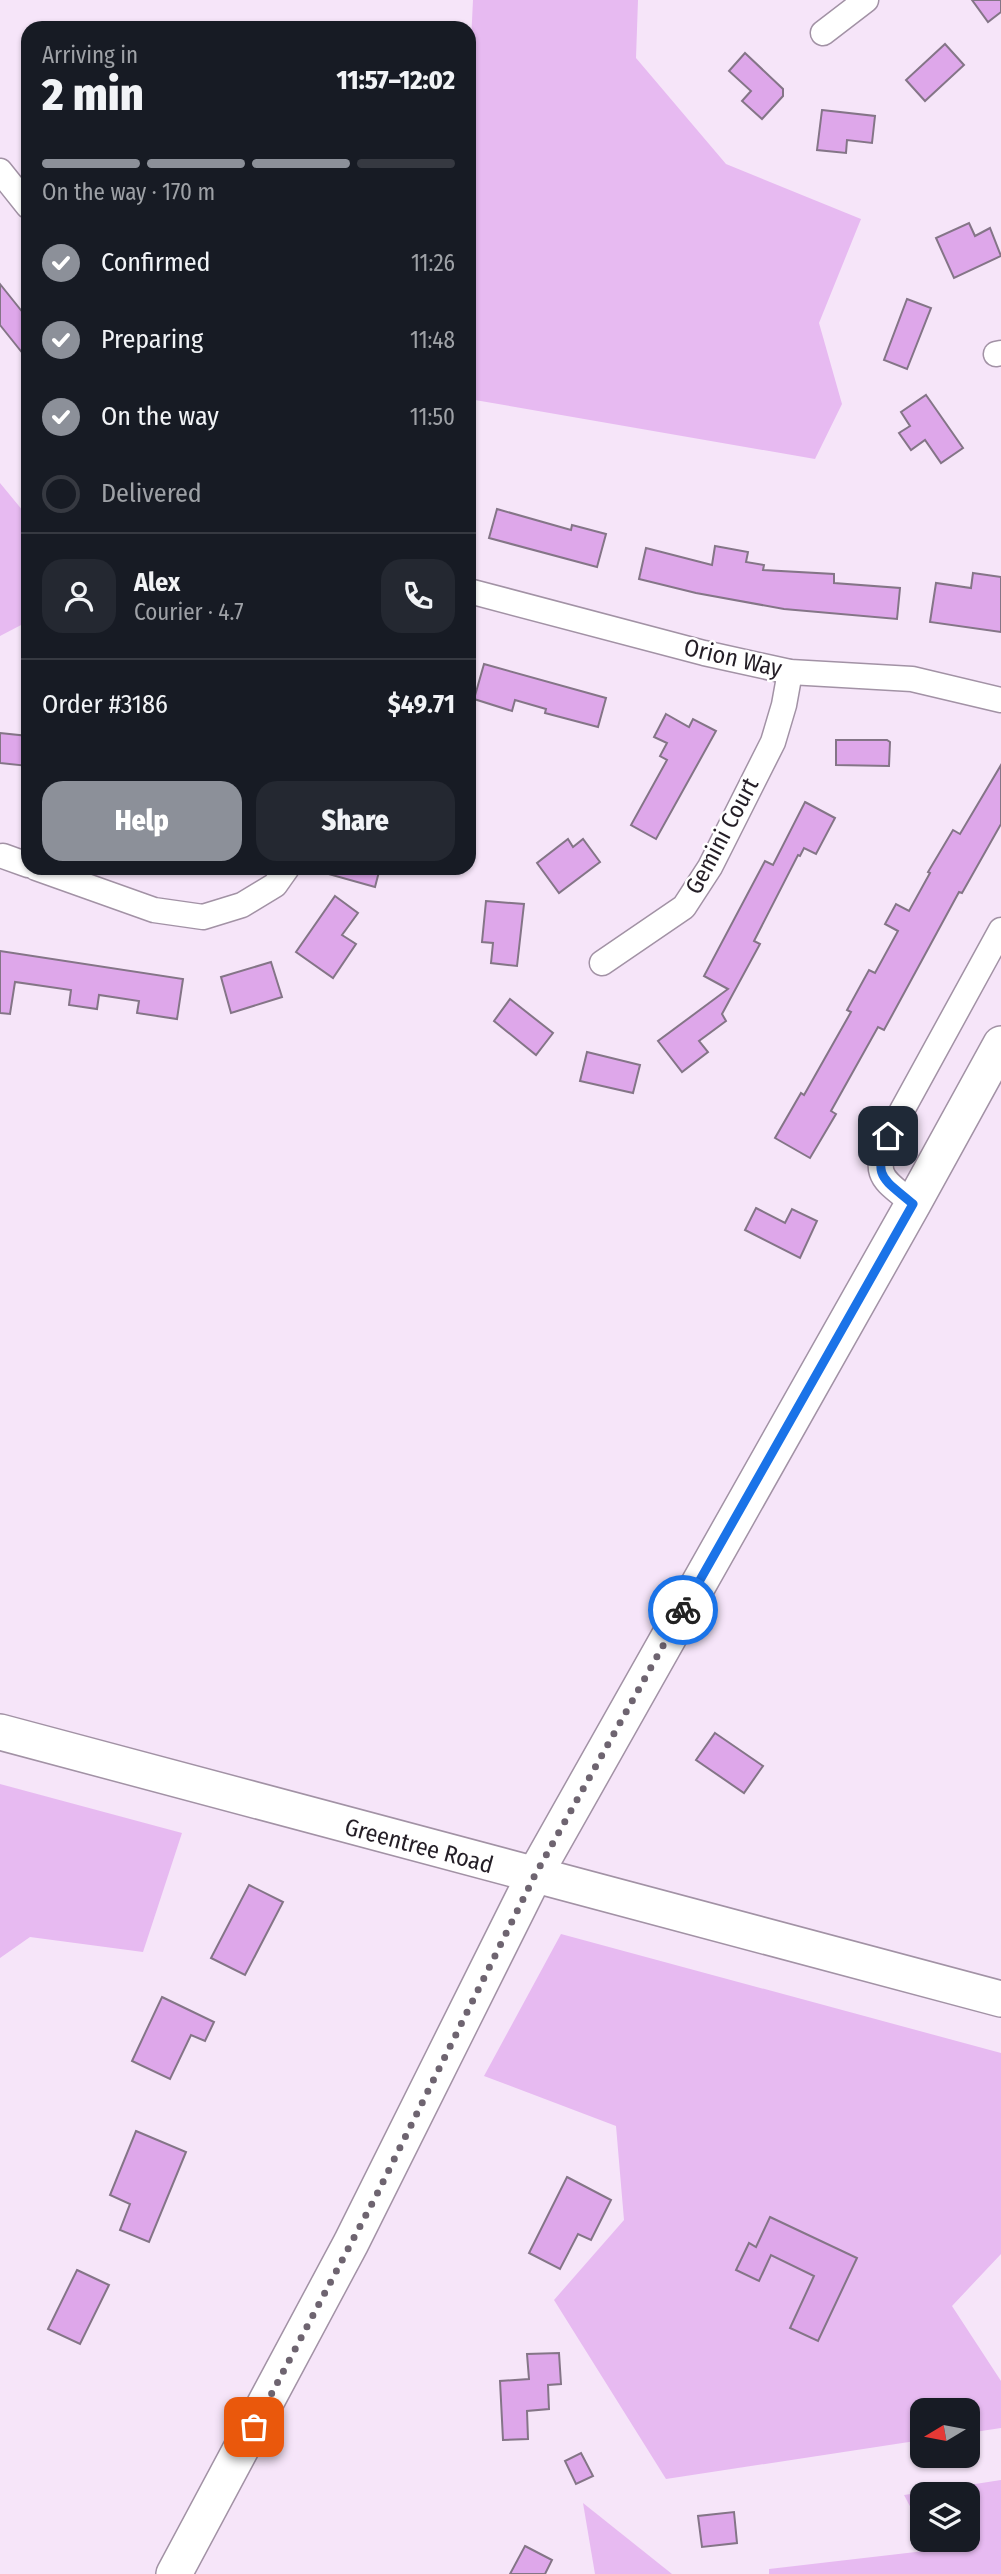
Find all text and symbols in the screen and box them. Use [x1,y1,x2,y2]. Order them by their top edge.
text: Arriving in [42,41,138,69]
text: 11:57–12:02 [337,65,455,96]
text: 2 min [42,67,144,122]
text: On the way · 170 m [42,178,215,206]
icon: check [42,244,80,282]
text: Confirmed [101,247,211,278]
text: 11:26 [411,249,455,277]
icon: check [42,321,80,359]
text: Preparing [101,324,203,355]
text: 11:48 [410,326,455,354]
icon: check [42,398,80,436]
text: On the way [101,401,219,432]
text: 11:50 [410,403,455,431]
text: Delivered [101,478,202,509]
button: person [42,559,116,633]
button: phone [381,559,455,633]
text: Alex [134,567,180,598]
text: Courier · 4.7 [134,598,244,626]
street label: Orion Way [681,633,785,683]
text: Order #3186 [42,689,168,720]
text: $49.71 [388,689,455,720]
street label: Gemini Court [680,773,764,899]
button: Help [42,781,242,861]
button: Share [256,781,455,861]
pin [858,1106,918,1166]
icon: home [869,1117,907,1155]
courier [648,1575,718,1645]
icon: bike [664,1591,702,1629]
street label: Greentree Road [342,1813,496,1879]
pin [224,2397,284,2457]
north arrow [910,2398,980,2468]
map controls [910,2398,980,2552]
icon: bag [235,2408,273,2446]
button: layers [910,2482,980,2552]

